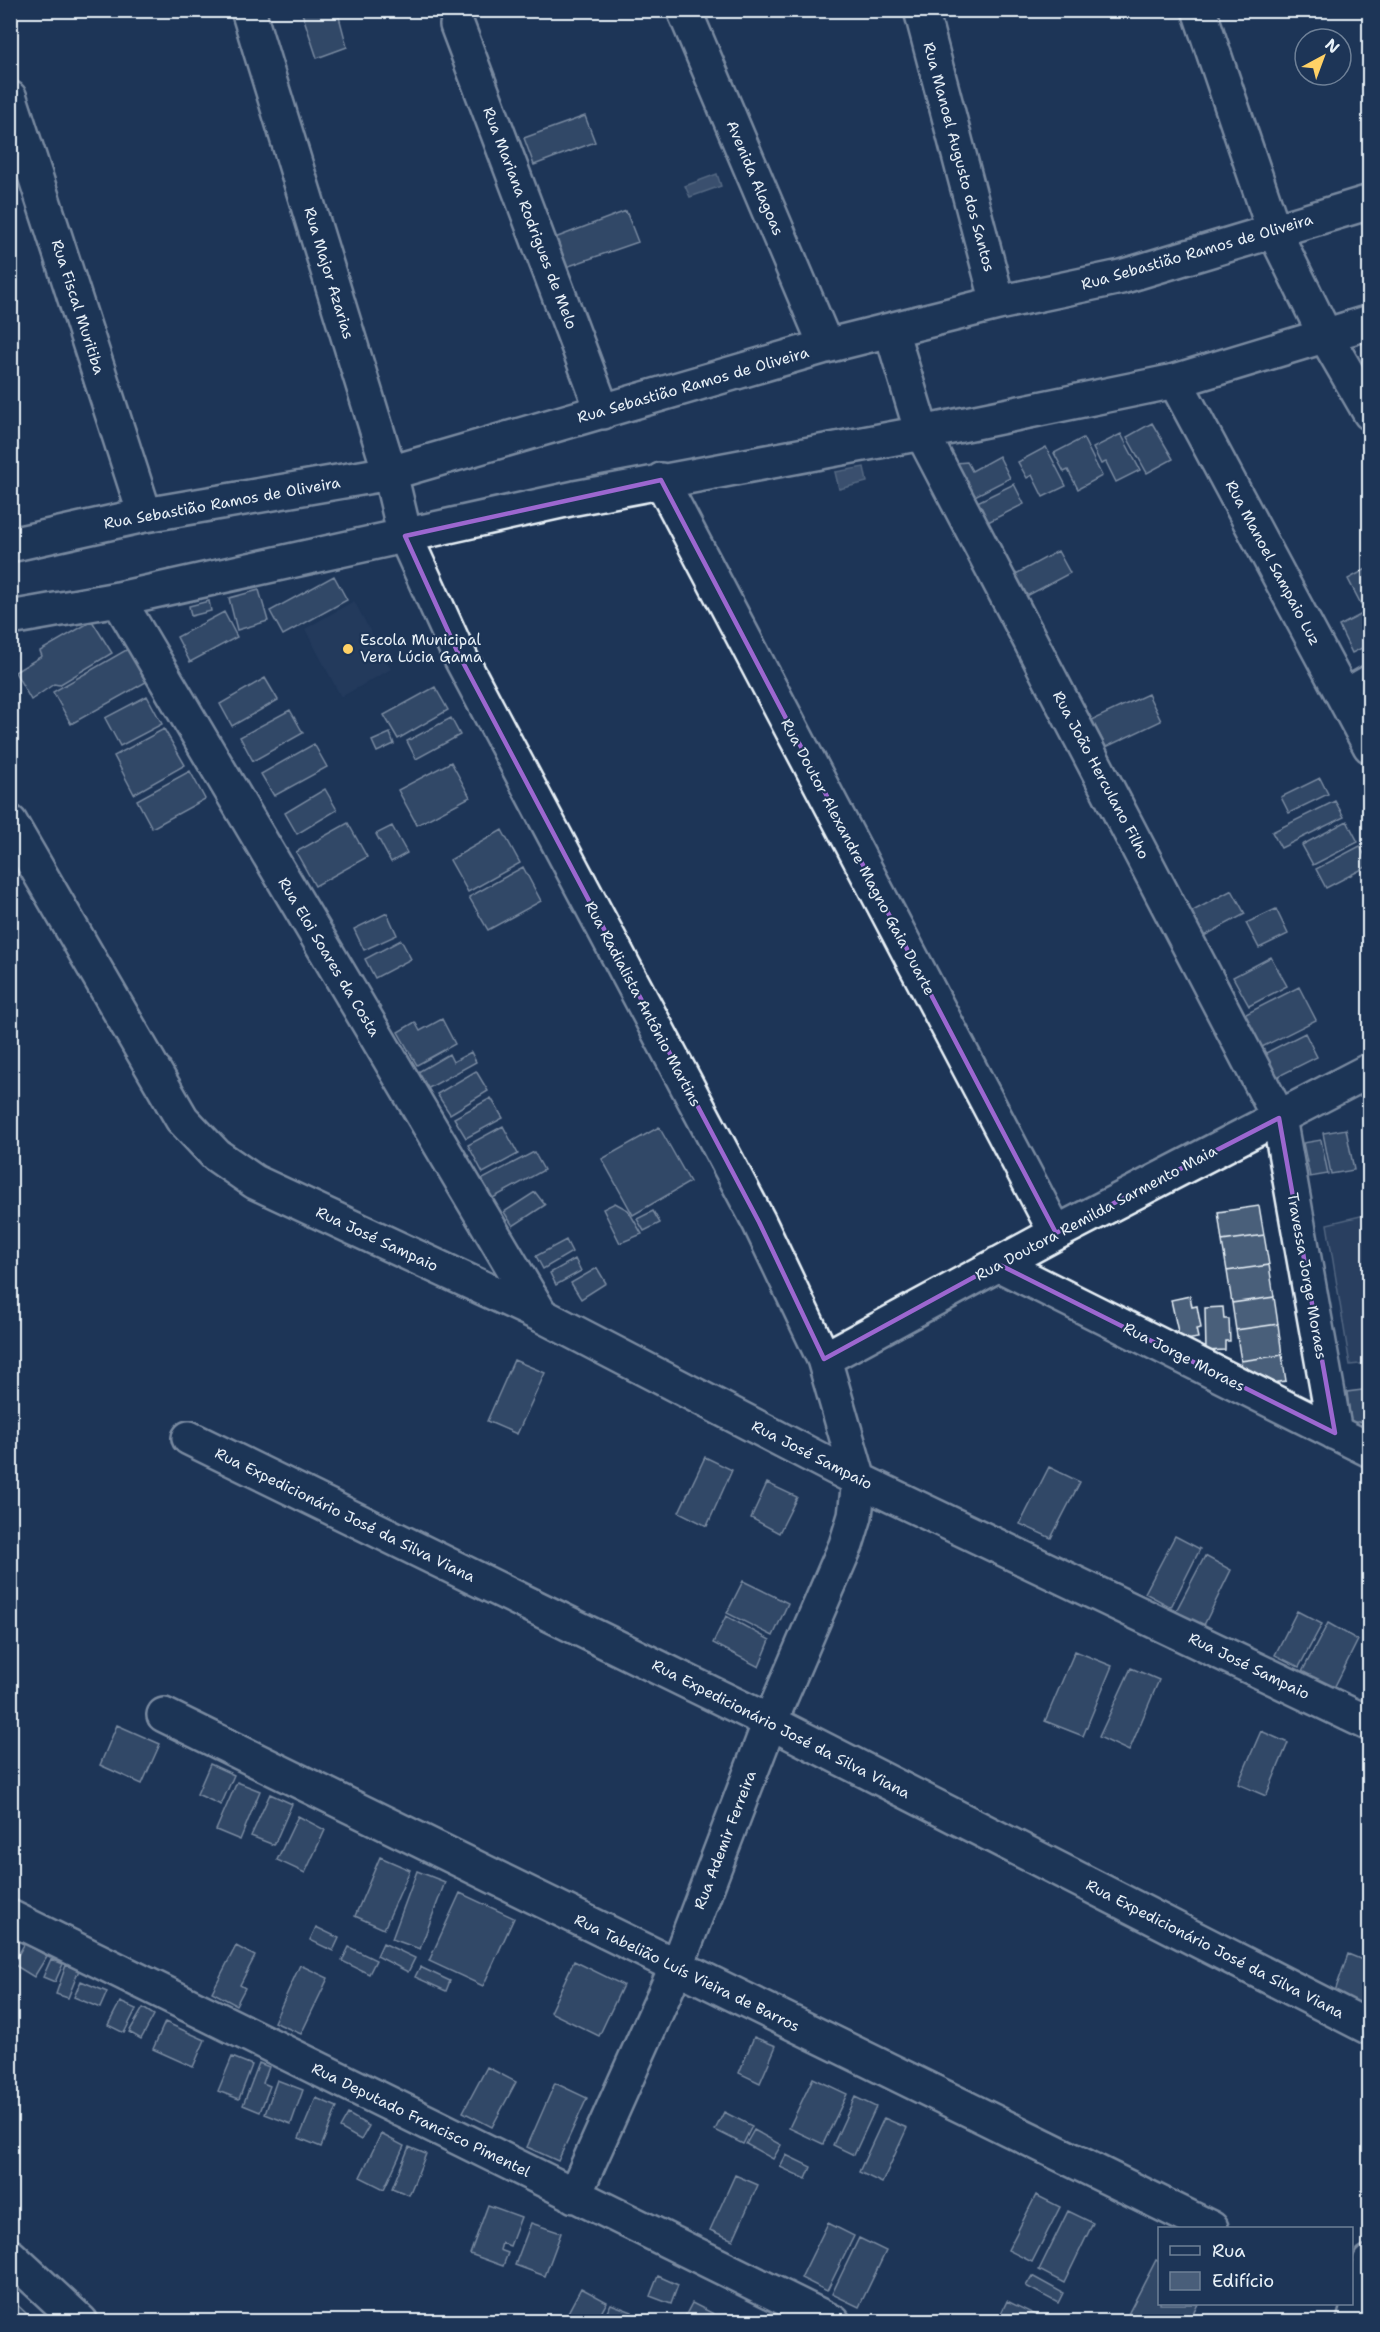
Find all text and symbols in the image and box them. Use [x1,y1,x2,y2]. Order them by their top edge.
north arrow [1293,27,1353,87]
text: N [1321,34,1344,58]
street label: Rua Manoel Augusto dos Santos [919,40,999,274]
street label: Rua Mariana Rodrigues de Melo [478,104,582,332]
street label: Avenida Alagoas [722,117,788,239]
street label: Rua Major Azarias [299,205,359,341]
street label: Rua Sebastião Ramos de Oliveira [1079,209,1316,295]
street label: Rua Fiscal Muritiba [47,237,109,378]
street label: Rua Sebastião Ramos de Oliveira [575,342,812,428]
street label: Rua Sebastião Ramos de Oliveira [102,472,343,534]
street label: Rua Manoel Sampaio Luz [1221,477,1325,649]
place label: Escola Municipal Vera Lúcia Gama [360,630,483,667]
marker: Escola Municipal Vera Lúcia Gama [341,642,355,656]
street label: Rua João Herculano Filho [1048,687,1154,863]
street label: Rua Doutor Alexandre Magno Gaia Duarte [776,715,940,999]
street label: Rua Eloi Soares da Costa [273,874,385,1041]
street label: Rua Radialista Antônio Martins [580,898,706,1110]
street label: Rua Doutora Remilda Sarmento Maia [972,1140,1221,1285]
street label: Travessa Jorge Moraes [1282,1191,1332,1361]
street label: Rua José Sampaio [313,1202,441,1276]
street label: Rua Jorge Moraes [1120,1318,1248,1396]
street label: Rua José Sampaio [748,1416,876,1494]
street label: Rua Expedicionário José da Silva Viana [212,1443,479,1587]
street label: Rua José Sampaio [1185,1628,1313,1704]
street label: Rua Expedicionário José da Silva Viana [649,1655,914,1803]
street label: Rua Ademir Ferreira [689,1767,761,1912]
street label: Rua Expedicionário José da Silva Viana [1083,1875,1348,2023]
street label: Rua Tabelião Luís Vieira de Barros [571,1910,803,2036]
street label: Rua Deputado Francisco Pimentel [308,2058,534,2182]
legend [1158,2227,1353,2305]
text: Rua [1212,2239,1245,2263]
text: Edifício [1212,2269,1274,2293]

